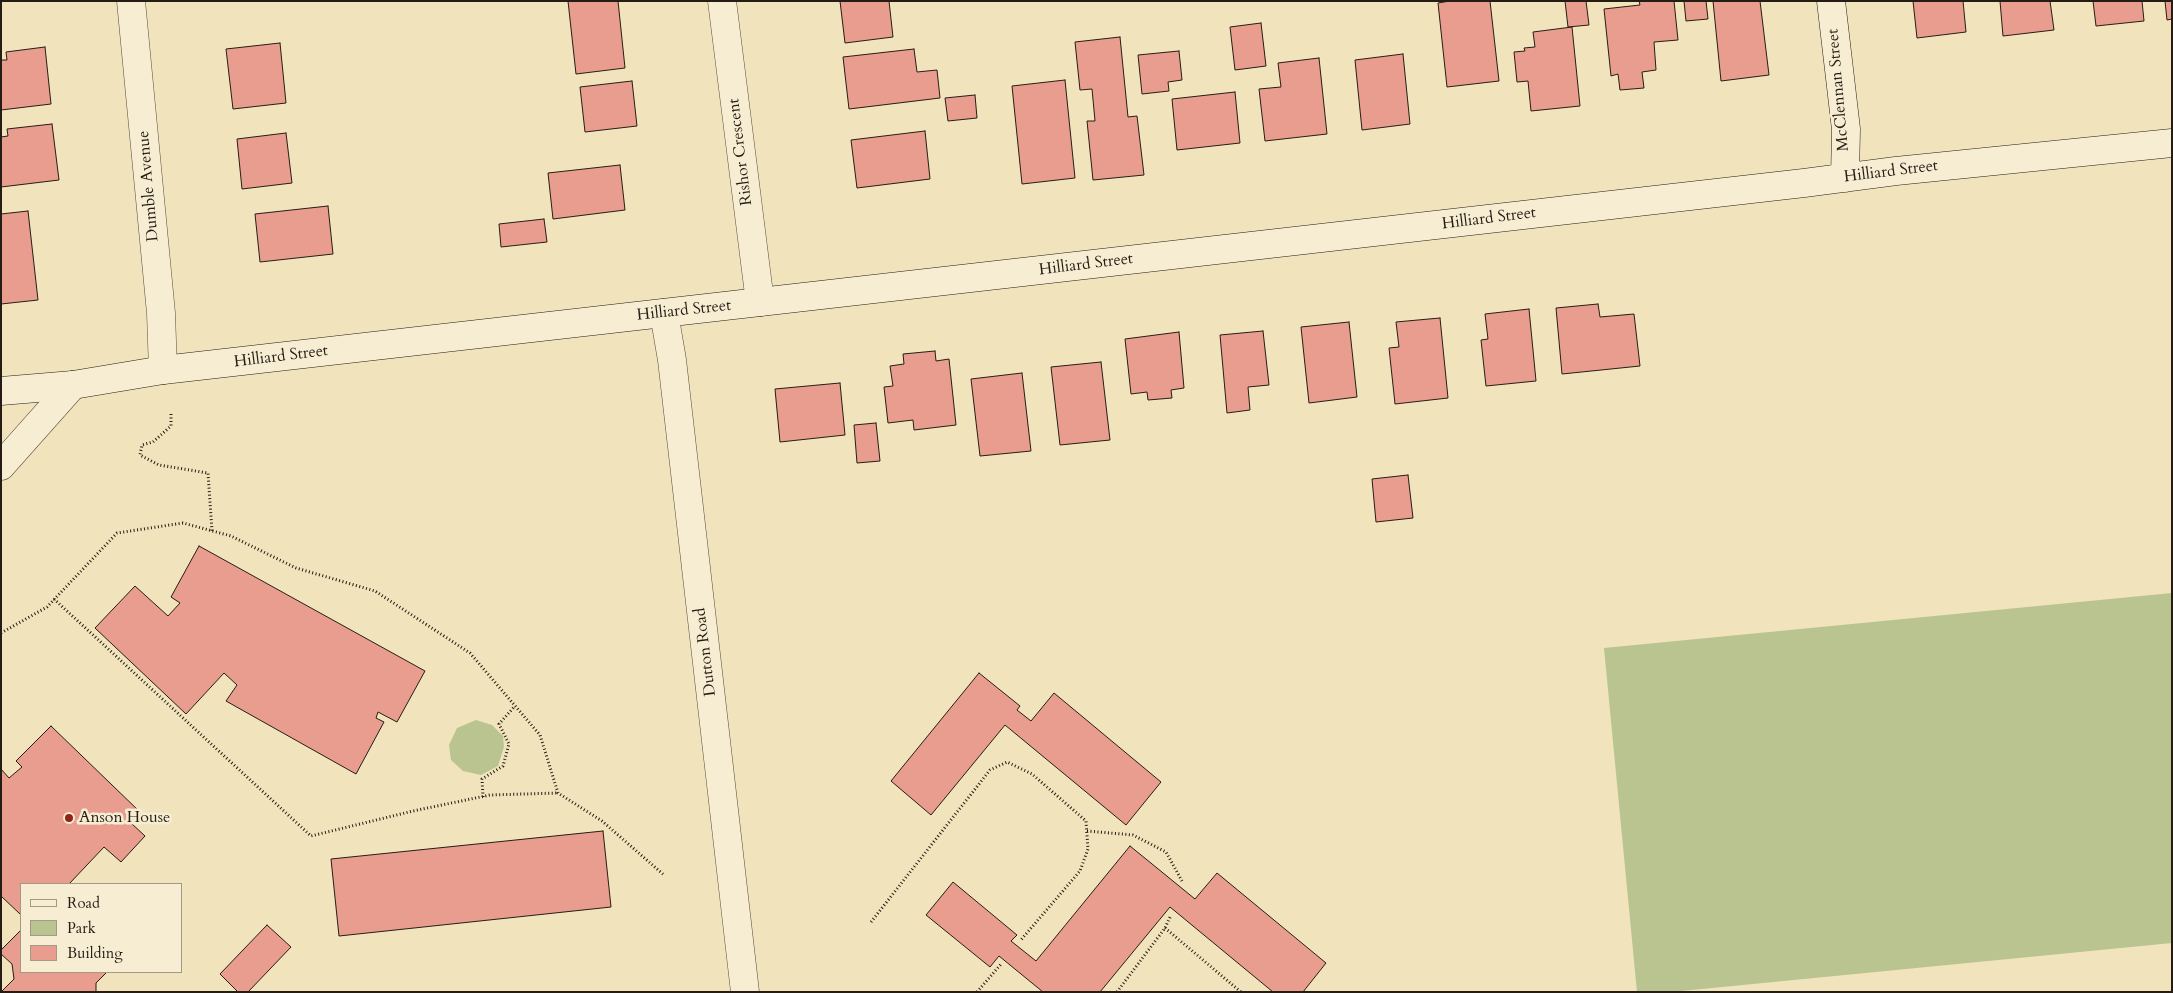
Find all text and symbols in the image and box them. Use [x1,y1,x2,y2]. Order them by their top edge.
street label: McClennan Street [1824,28,1854,152]
street label: Rishor Crescent [725,97,757,207]
street label: Dumble Avenue [135,130,163,242]
street label: Hilliard Street [1843,157,1939,187]
street label: Hilliard Street [1441,204,1537,234]
street label: Hilliard Street [1038,250,1134,280]
street label: Hilliard Street [636,297,732,325]
street label: Hilliard Street [233,342,329,372]
street label: Dutton Road [691,607,721,697]
place label: Anson House [79,808,170,828]
marker: Anson House [63,812,75,824]
legend [20,883,182,973]
text: Road [67,893,100,913]
text: Park [67,918,96,938]
text: Building [67,943,123,963]

